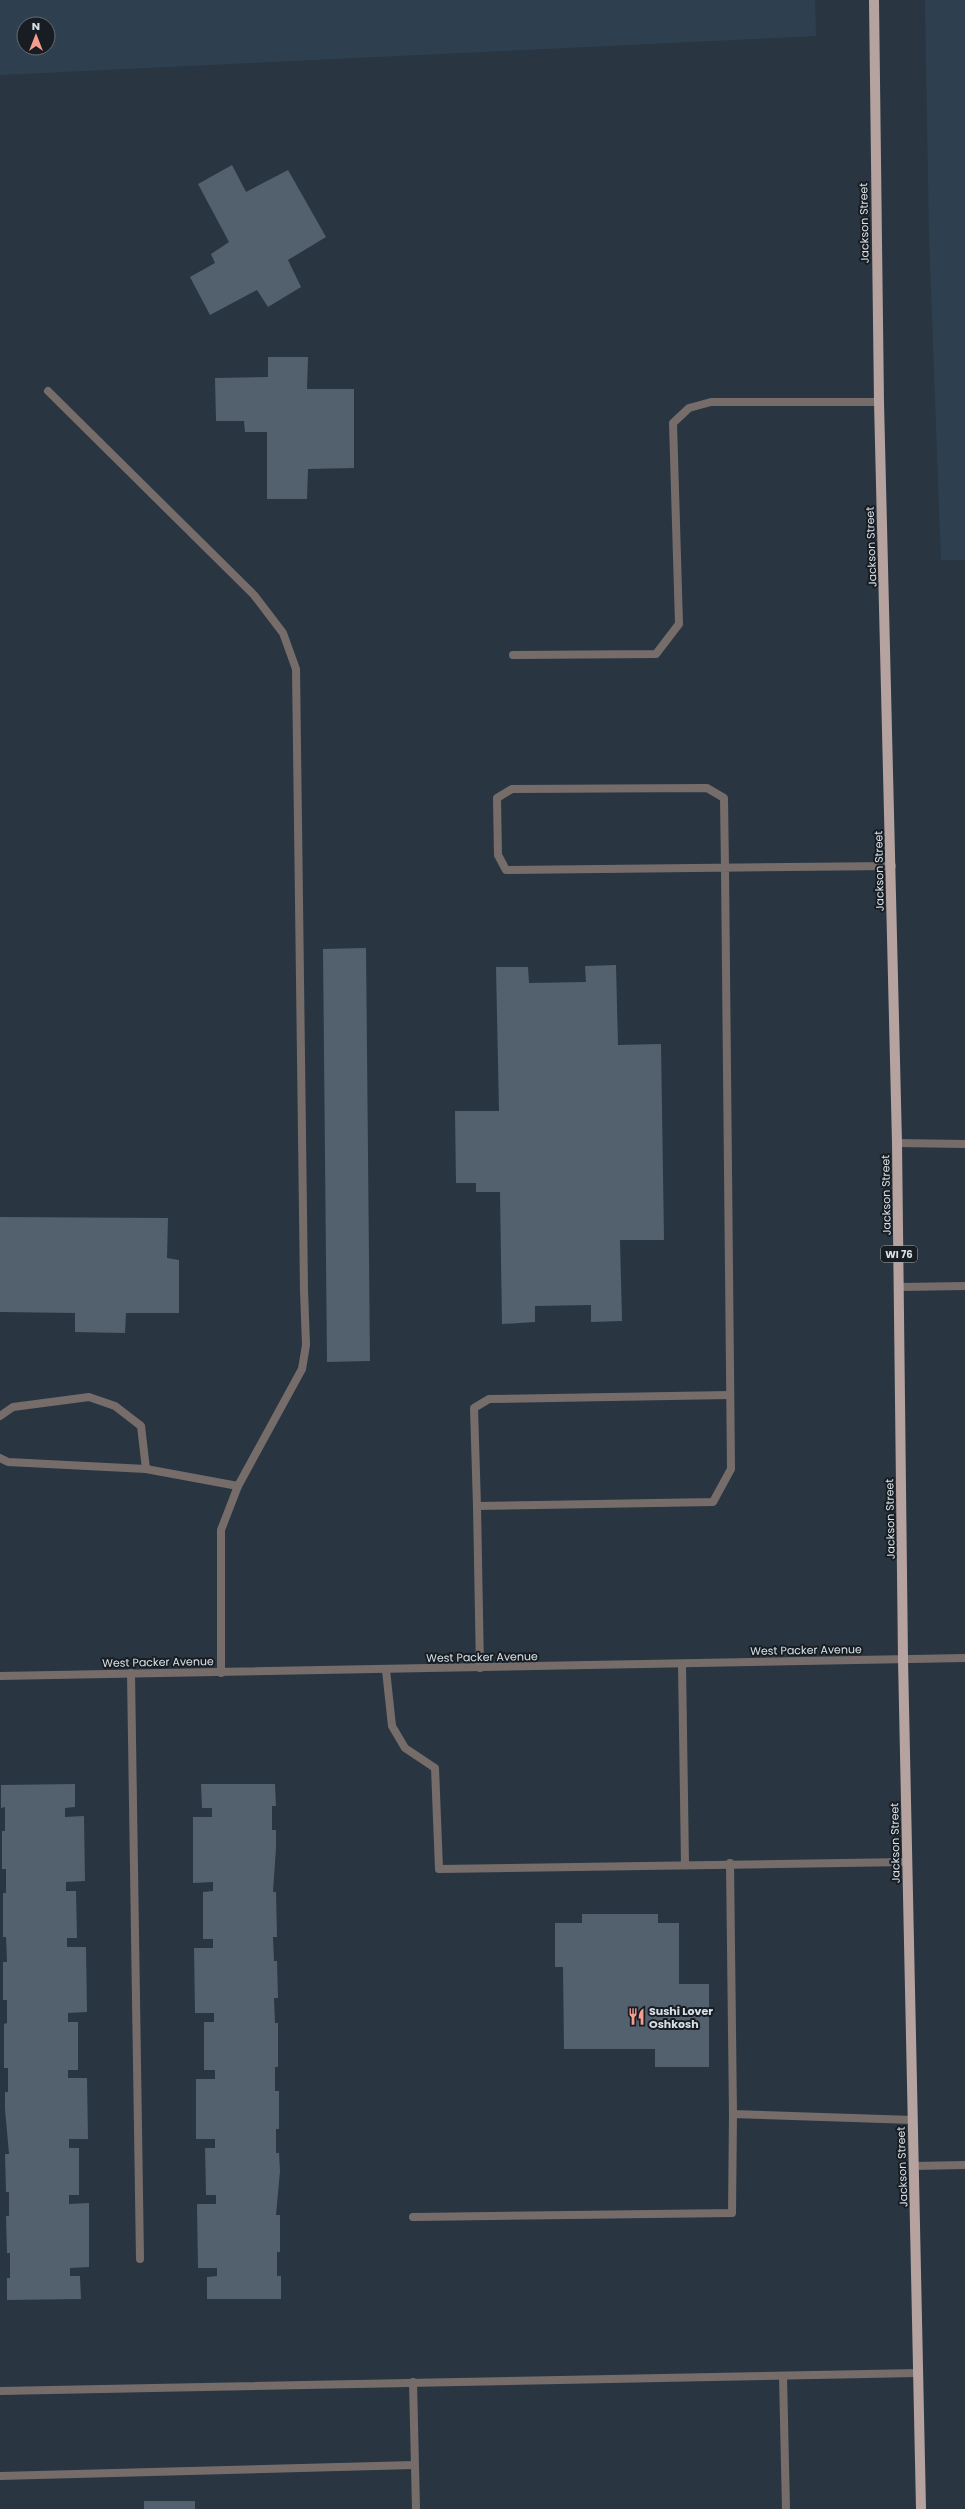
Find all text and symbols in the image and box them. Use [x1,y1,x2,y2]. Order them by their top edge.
north arrow [16,16,56,56]
text: N [32,18,40,34]
street label: Jackson Street [855,183,873,263]
street label: Jackson Street [862,506,880,588]
street label: Jackson Street [870,831,888,911]
street label: Jackson Street [877,1155,895,1235]
road number: WI 76 [881,1246,917,1262]
street label: Jackson Street [881,1479,899,1559]
street label: West Packer Avenue [750,1641,862,1659]
street label: West Packer Avenue [426,1648,538,1666]
street label: West Packer Avenue [102,1653,214,1671]
street label: Jackson Street [886,1803,904,1883]
place label: Sushi Lover Oshkosh [649,2003,713,2032]
restaurant icon: Sushi Lover Oshkosh [626,2007,646,2027]
street label: Jackson Street [893,2126,911,2208]

